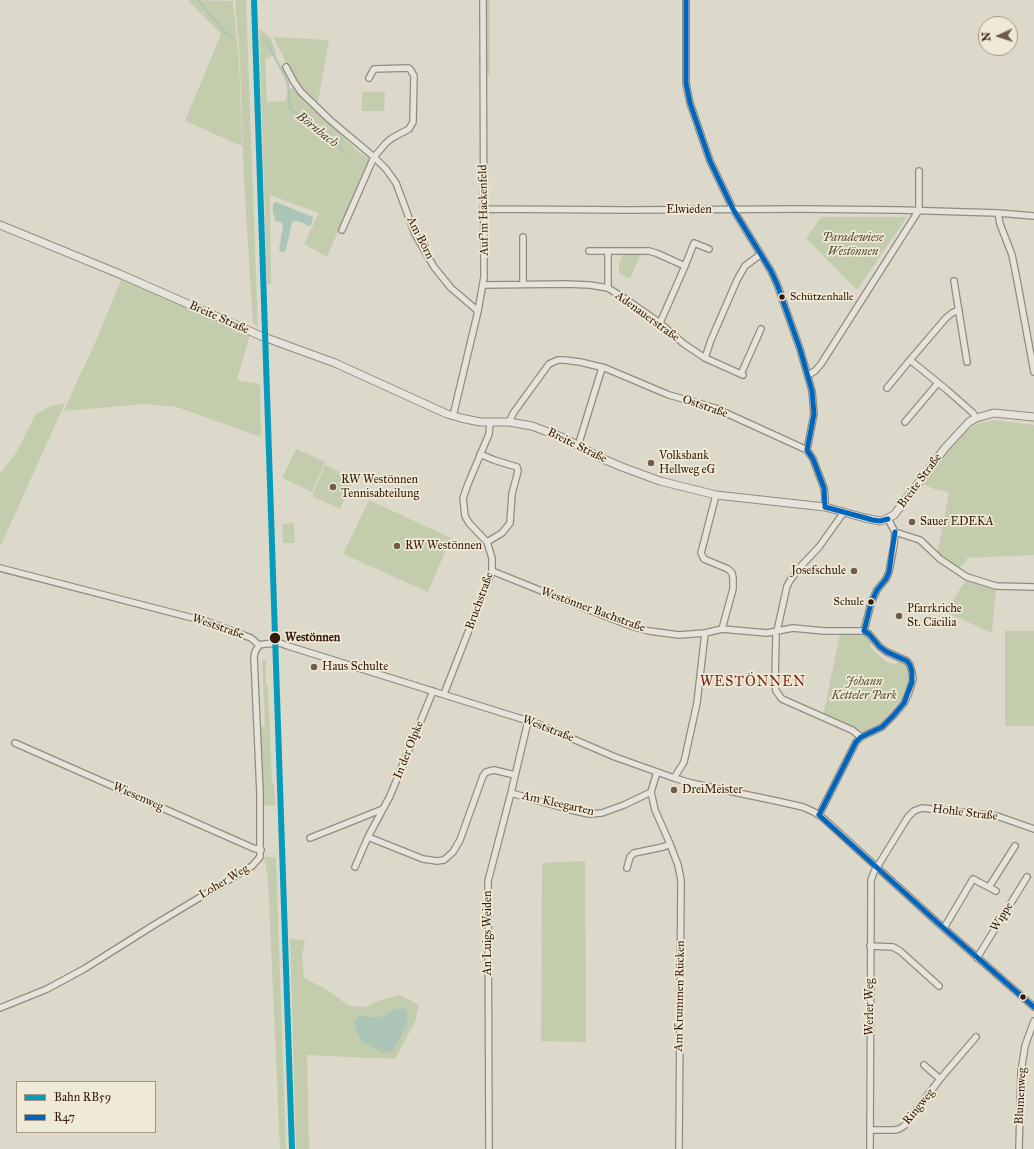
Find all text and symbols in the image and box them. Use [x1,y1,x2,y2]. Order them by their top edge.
north arrow [978,16,1018,56]
text: N [980,32,993,42]
water label: Börnbach [293,109,341,151]
street label: Auf'm Hackenfeld [476,164,492,256]
street label: Elwieden [666,203,712,217]
street label: Am Börn [403,214,437,262]
park label: Paradewiese Westönnen [823,231,883,259]
street label: Adenauerstraße [612,289,682,345]
place label: Schützenhalle [790,290,854,304]
marker: Schützenhalle [777,292,787,302]
street label: Breite Straße [187,298,251,338]
street label: Oststraße [680,393,730,421]
street label: Breite Straße [545,425,609,467]
place label: Volksbank Hellweg eG [659,449,715,477]
street label: Breite Straße [895,451,945,511]
marker: Volksbank Hellweg eG [646,458,656,468]
place label: RW Westönnen Tennisabteilung [341,473,419,501]
marker: RW Westönnen Tennisabteilung [328,482,338,492]
place label: Sauer EDEKA [920,515,994,529]
marker: Sauer EDEKA [907,517,917,527]
place label: RW Westönnen [405,539,482,553]
marker: RW Westönnen [392,541,402,551]
place label: Josefschule [791,564,846,578]
marker: Josefschule [849,566,859,576]
street label: Bruchstraße [463,570,497,632]
street label: Westönner Bachstraße [539,584,647,636]
place label: Schule [834,595,864,609]
marker: Schule [866,597,876,607]
place label: Pfarrkriche St. Cäcilia [907,602,962,630]
street label: Weststraße [190,611,246,643]
marker: Pfarrkriche St. Cäcilia [894,611,904,621]
marker: Westönnen [268,631,282,645]
place label: Westönnen [285,631,340,645]
place label: Haus Schulte [322,660,388,674]
marker: Haus Schulte [309,662,319,672]
district label: WESTÖNNEN [700,675,806,691]
park label: Johann Ketteler Park [831,675,897,703]
street label: Weststraße [520,713,576,745]
street label: In der Olpke [391,719,427,781]
street label: Wiesenweg [111,779,165,815]
place label: DreiMeister [682,783,743,797]
marker: DreiMeister [669,785,679,795]
street label: Am Kleegarten [521,789,595,819]
street label: Hohle Straße [932,802,998,824]
street label: Loher Weg [197,862,251,902]
street label: An Luigs Weiden [481,891,495,975]
street label: Wippe [987,900,1017,934]
street label: Am Krummen Rücken [672,940,688,1052]
street label: Werler Weg [863,978,877,1036]
unlabelled marker [1018,992,1028,1002]
street label: Blumenweg [1012,1067,1030,1125]
legend [16,1081,156,1133]
street label: Ringweg [900,1086,938,1128]
text: Bahn RB59 [54,1090,111,1104]
text: R47 [54,1110,75,1124]

